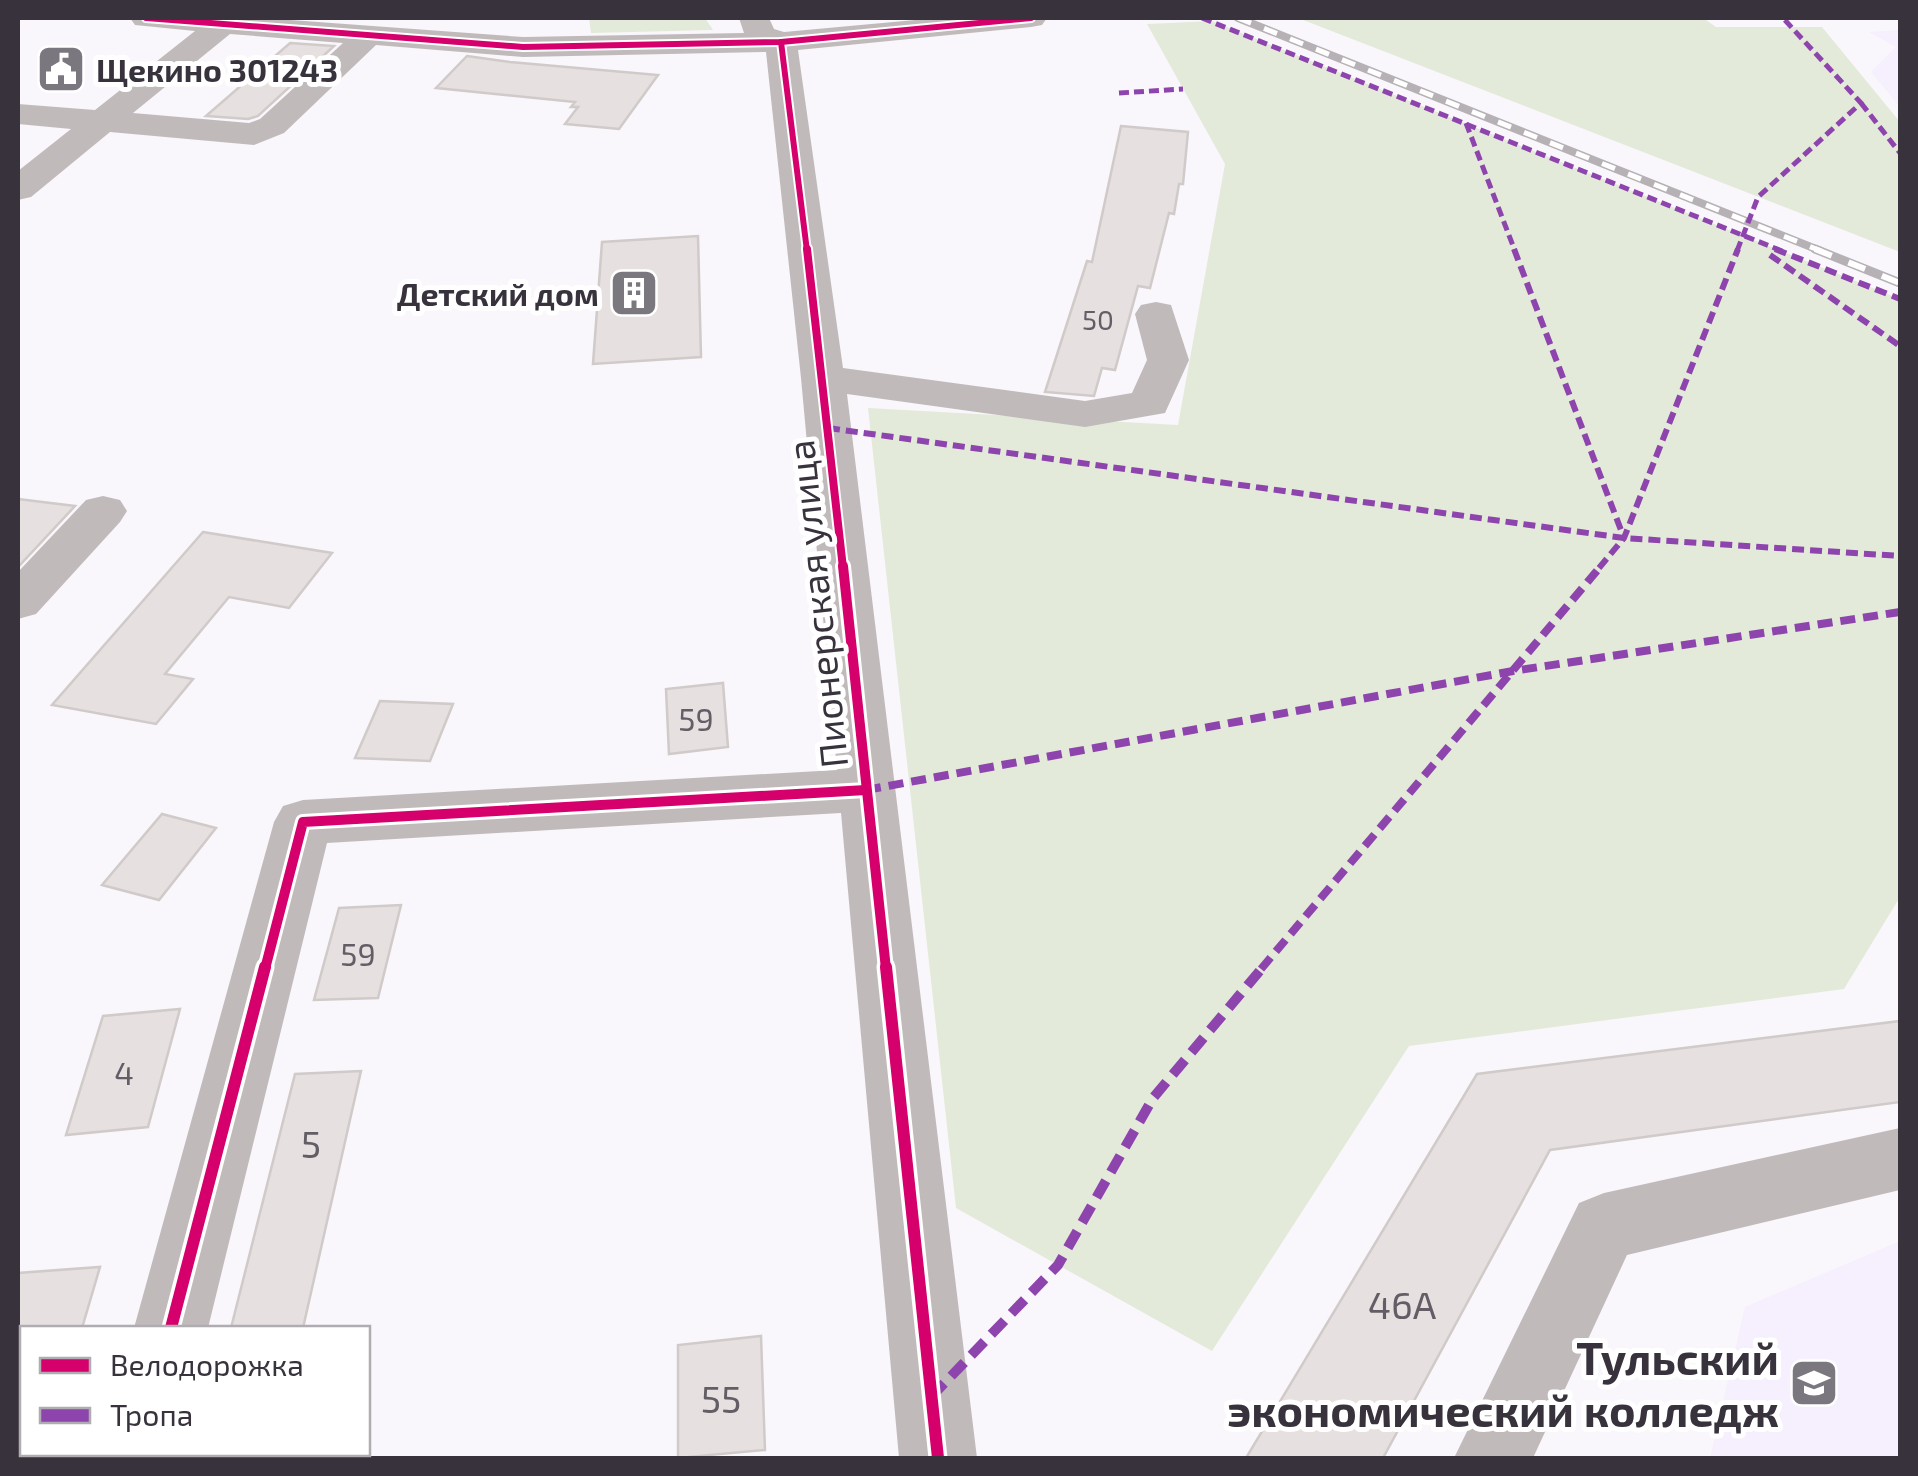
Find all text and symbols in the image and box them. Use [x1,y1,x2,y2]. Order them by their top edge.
public building icon: Щекино 301243 [35,43,87,95]
place label: Щекино 301243 [96,50,338,88]
building icon: Детский дом [608,267,660,319]
place label: Детский дом [397,274,599,312]
house number: 50 [1082,302,1114,336]
street label: Пионерская улица [776,438,856,770]
house number: 59 [678,699,714,737]
house number: 59 [340,934,376,972]
house number: 4 [114,1053,134,1091]
house number: 5 [301,1120,321,1166]
house number: 46А [1368,1281,1437,1327]
legend [20,1326,370,1456]
place label: Тульский экономический колледж [1227,1330,1779,1436]
text: Велодорожка [110,1346,304,1382]
school or university icon: Тульский экономический колледж [1788,1357,1840,1409]
house number: 55 [701,1375,741,1421]
text: Тропа [110,1396,193,1432]

